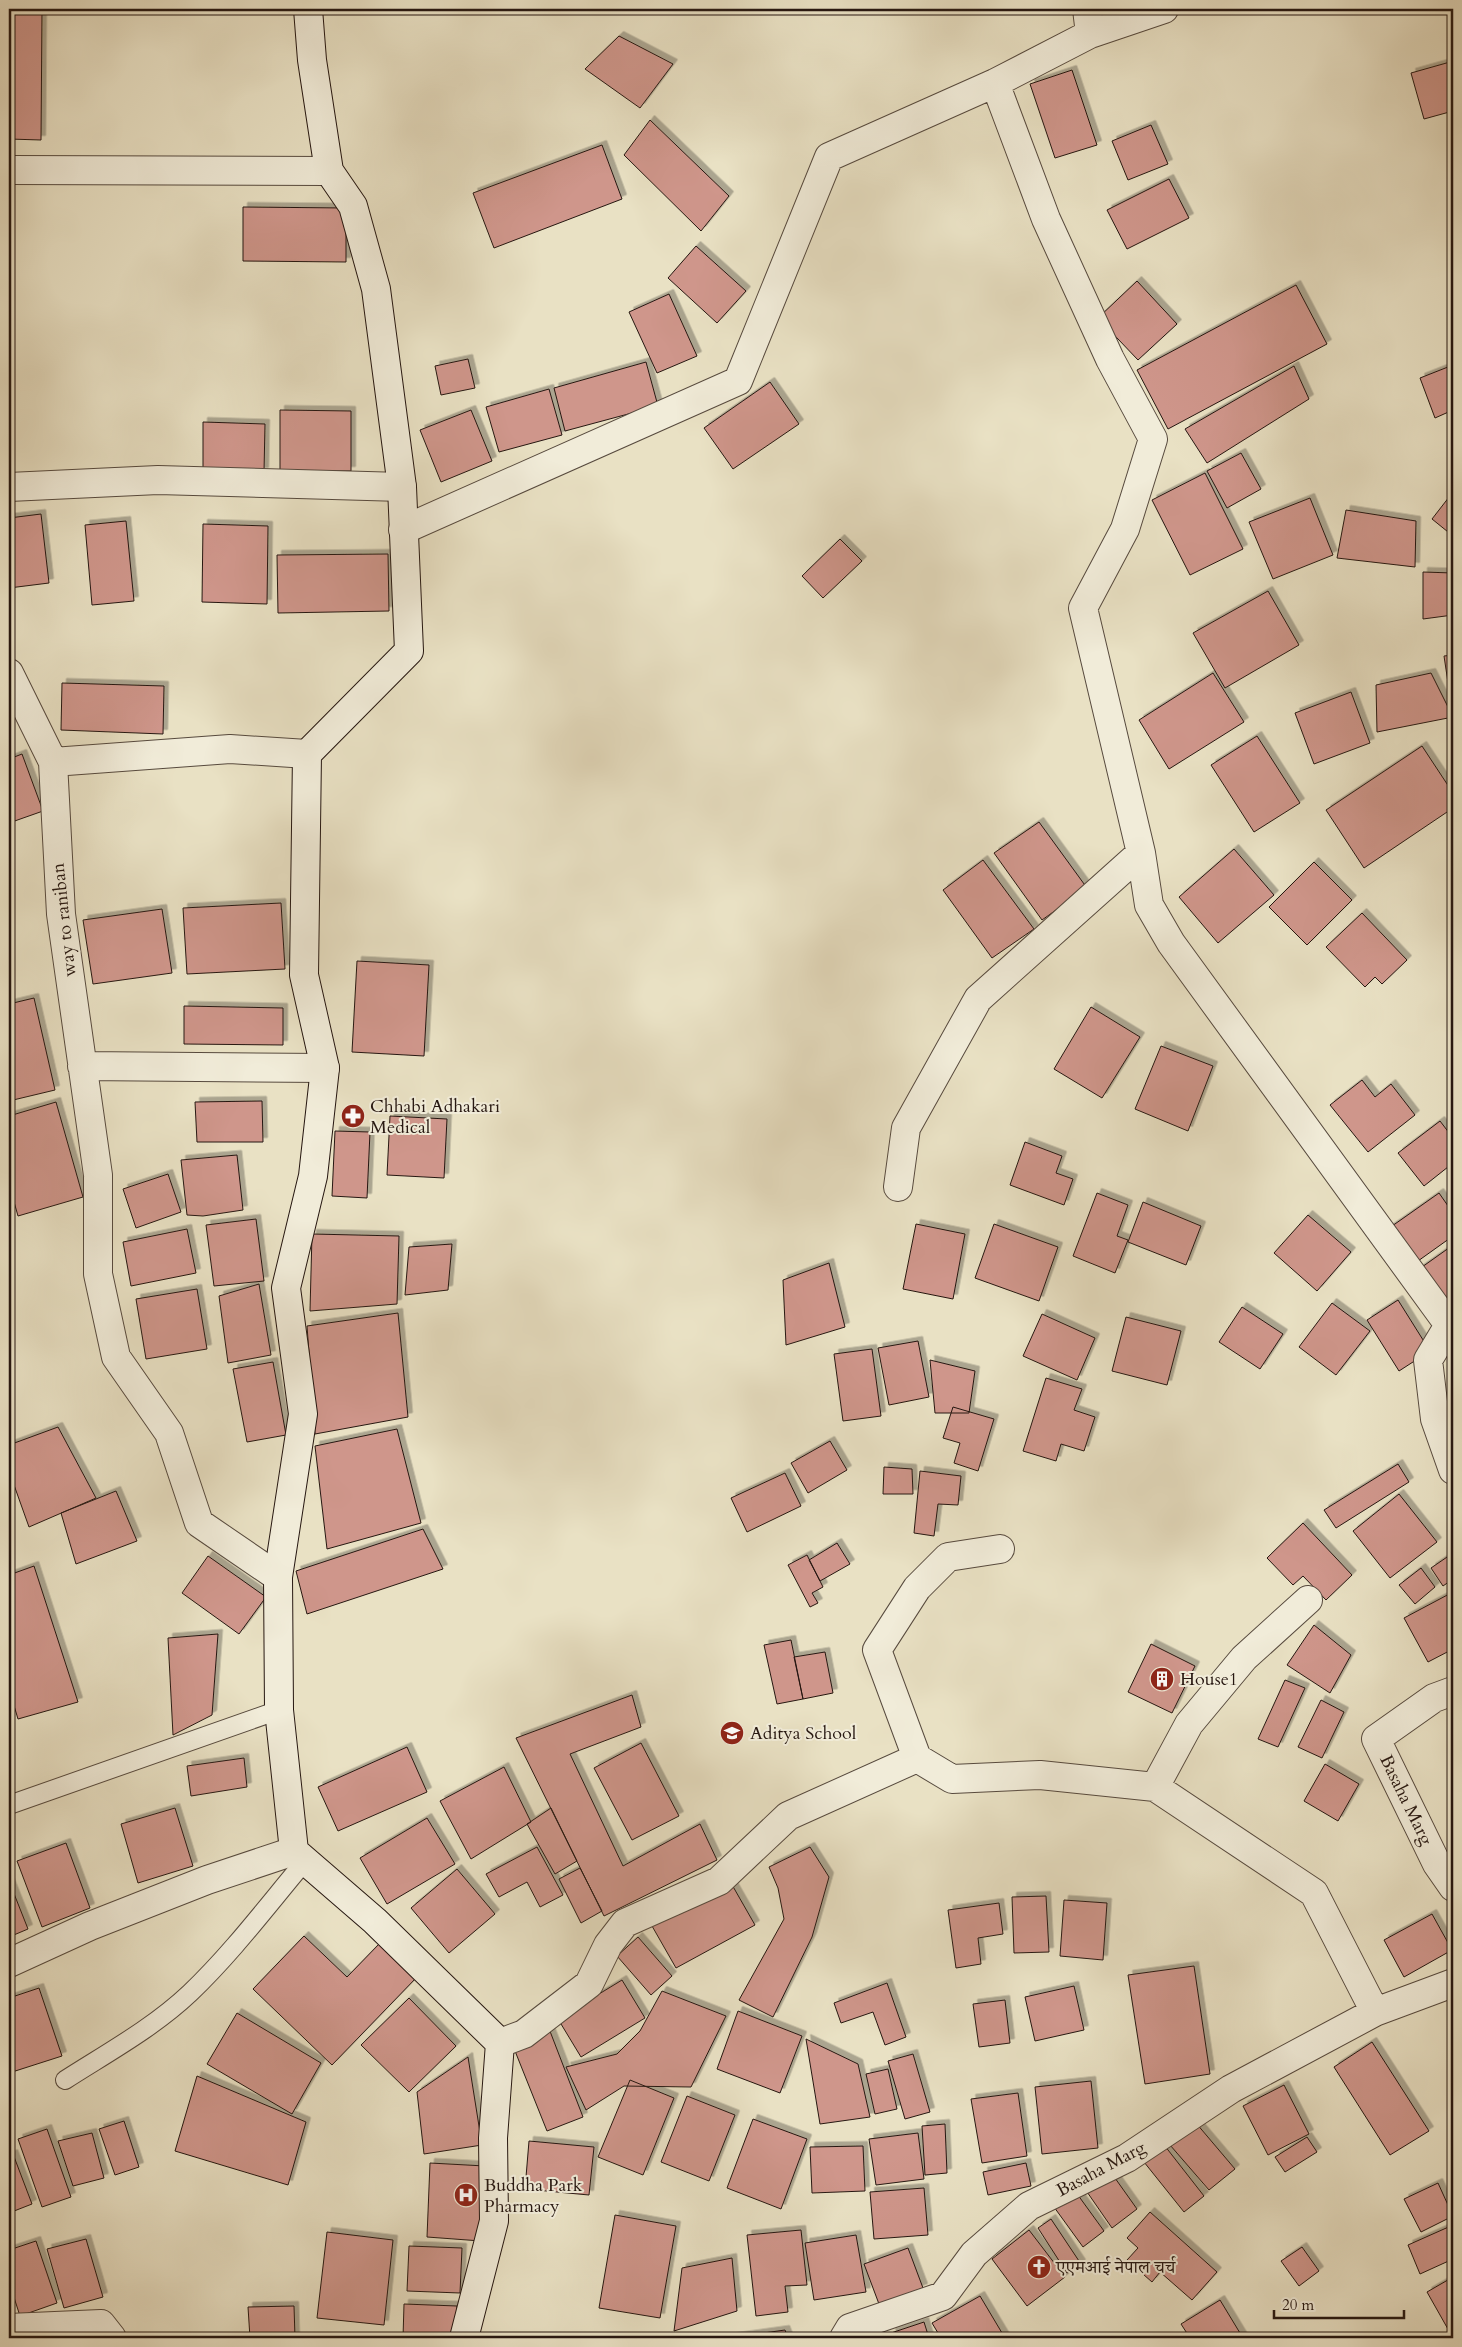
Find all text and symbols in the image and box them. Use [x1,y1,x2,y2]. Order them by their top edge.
street label: way to raniban [46,861,82,978]
place label: Chhabi Adhakari Medical [370,1094,500,1140]
pharmacy icon: Chhabi Adhakari Medical [340,1103,366,1129]
building icon: House1 [1149,1666,1175,1692]
place label: House1 [1180,1667,1238,1692]
school or university icon: Aditya School [719,1720,745,1746]
place label: Aditya School [750,1721,857,1746]
street label: Basaha Marg [1373,1751,1439,1850]
street label: Basaha Marg [1052,2135,1151,2203]
place label: Buddha Park Pharmacy [484,2173,583,2219]
hospital icon: Buddha Park Pharmacy [453,2182,479,2208]
church icon: एएमआई नेपाल चर्च [1026,2254,1052,2280]
place label: एएमआई नेपाल चर्च [1055,2255,1177,2280]
scale bar [1274,2287,1404,2319]
text: 20 m [1282,2295,1314,2315]

